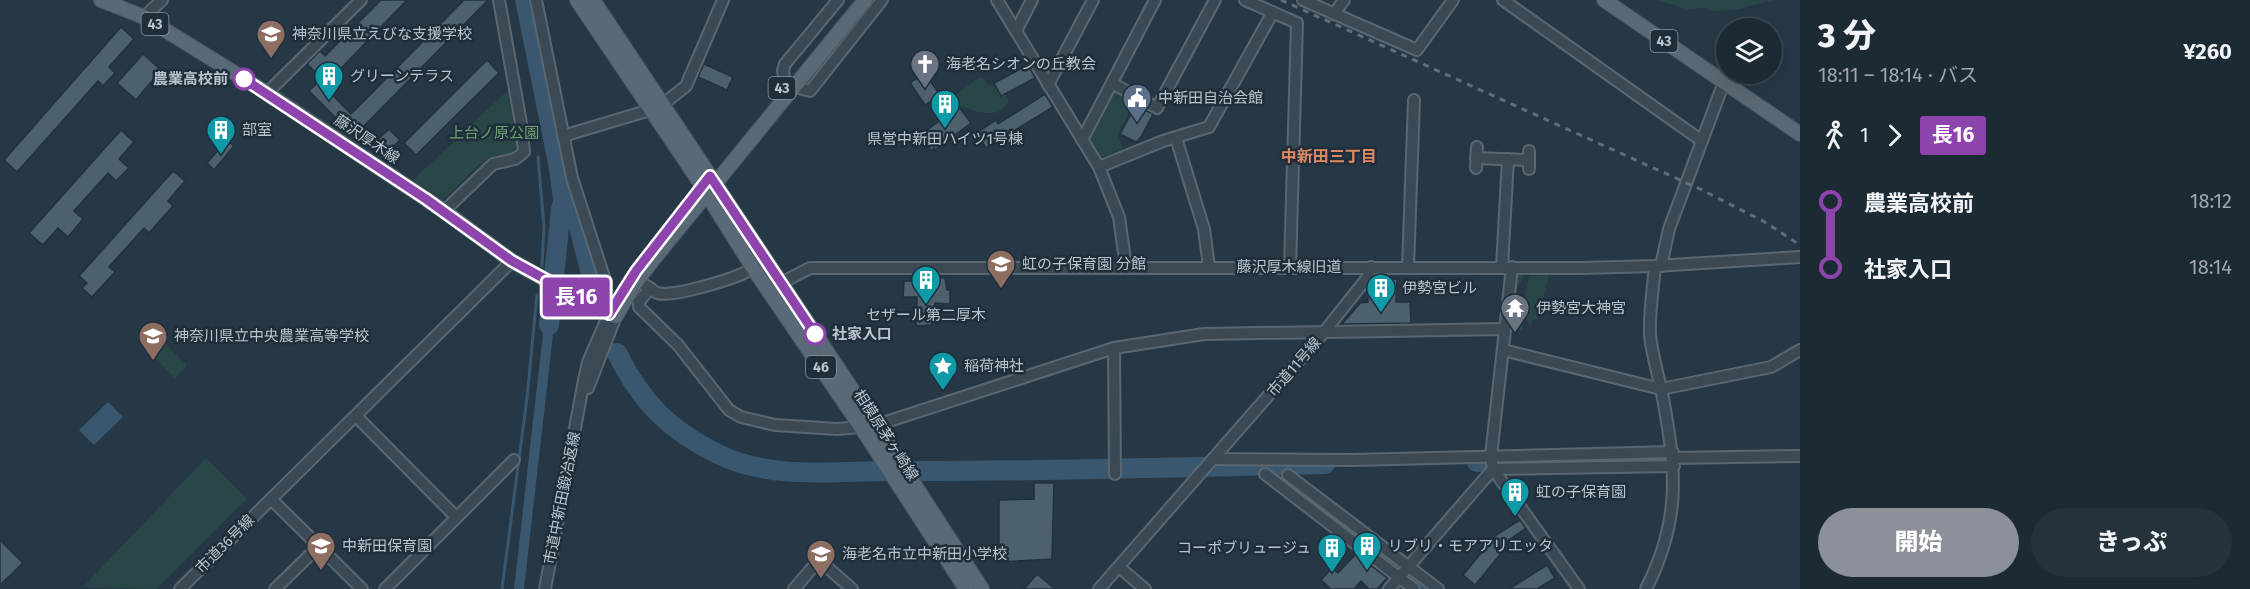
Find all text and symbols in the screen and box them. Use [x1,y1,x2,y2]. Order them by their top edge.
road number: 43 [142,13,168,35]
text: 3 分 [1818,16,1876,56]
school or university icon: 神奈川県立えびな支援学校 [255,18,287,60]
map controls [1716,18,1782,84]
button: layers [1716,18,1782,84]
place label: 神奈川県立えびな支援学校 [292,25,472,43]
road number: 43 [1650,30,1678,52]
text: ¥260 [2183,38,2232,65]
church icon: 海老名シオンの丘教会 [909,48,941,90]
place label: 海老名シオンの丘教会 [946,55,1096,73]
building icon: グリーンテラス [313,60,345,102]
text: 18:11 – 18:14 · バス [1818,63,1978,87]
place label: グリーンテラス [350,67,454,85]
marker: 農業高校前 [233,68,255,90]
place label: 農業高校前 [153,70,228,88]
road number: 43 [768,77,796,99]
public building icon: 中新田自治会館 [1121,82,1153,124]
building icon: 県営中新田ハイツ1号棟 [929,88,961,130]
place label: 中新田自治会館 [1158,89,1263,107]
street label: 藤沢厚木線 [331,111,403,167]
building icon: 部室 [205,114,237,156]
icon: walk [1818,119,1851,152]
icon: forward [1878,119,1911,152]
place label: 部室 [242,121,272,139]
text: 長16 [1932,122,1974,148]
text: 1 [1860,123,1869,147]
park label: 上台ノ原公園 [449,124,539,142]
place label: 県営中新田ハイツ1号棟 [867,130,1023,148]
district label: 中新田三丁目 [1281,147,1377,166]
text: 18:12 [2190,189,2232,213]
text: 農業高校前 [1864,190,1974,217]
school or university icon: 虹の子保育園 分館 [985,248,1017,290]
place label: 虹の子保育園 分館 [1022,255,1146,273]
text: 18:14 [2189,255,2232,279]
text: 社家入口 [1864,256,1952,283]
street label: 藤沢厚木線旧道 [1236,258,1342,276]
building icon: セザール第二厚木 [910,264,942,306]
building icon: 伊勢宮ビル [1365,272,1397,314]
line badge: 長16 [542,278,610,316]
place label: 伊勢宮ビル [1402,279,1477,297]
text: 長16 [555,284,597,310]
temple icon: 伊勢宮大神宮 [1499,292,1531,334]
place label: 伊勢宮大神宮 [1536,299,1626,317]
place label: セザール第二厚木 [866,306,986,324]
school or university icon: 神奈川県立中央農業高等学校 [137,320,169,362]
marker: 社家入口 [804,323,826,345]
place label: 社家入口 [832,325,892,343]
place label: 神奈川県立中央農業高等学校 [174,327,369,345]
street label: 市道11号線 [1263,334,1325,400]
place icon: 稲荷神社 [927,350,959,392]
road number: 46 [806,356,836,378]
place label: 稲荷神社 [964,357,1024,375]
street label: 相模原茅ヶ崎線 [850,386,922,484]
street label: 市道中新田鍛冶返線 [540,430,584,566]
building icon: 虹の子保育園 [1499,476,1531,518]
place label: 虹の子保育園 [1536,483,1626,501]
button: 開始 [1818,508,2019,577]
button: きっぷ [2031,508,2232,577]
street label: 市道36号線 [192,511,258,577]
school or university icon: 中新田保育園 [305,530,337,572]
building icon: リブリ・モアアリエッタ [1351,530,1383,572]
building icon: コーポブリュージュ [1316,532,1348,574]
place label: 中新田保育園 [342,537,432,555]
place label: リブリ・モアアリエッタ [1388,537,1553,555]
school or university icon: 海老名市立中新田小学校 [805,538,837,580]
place label: コーポブリュージュ [1177,539,1311,557]
place label: 海老名市立中新田小学校 [842,545,1007,563]

